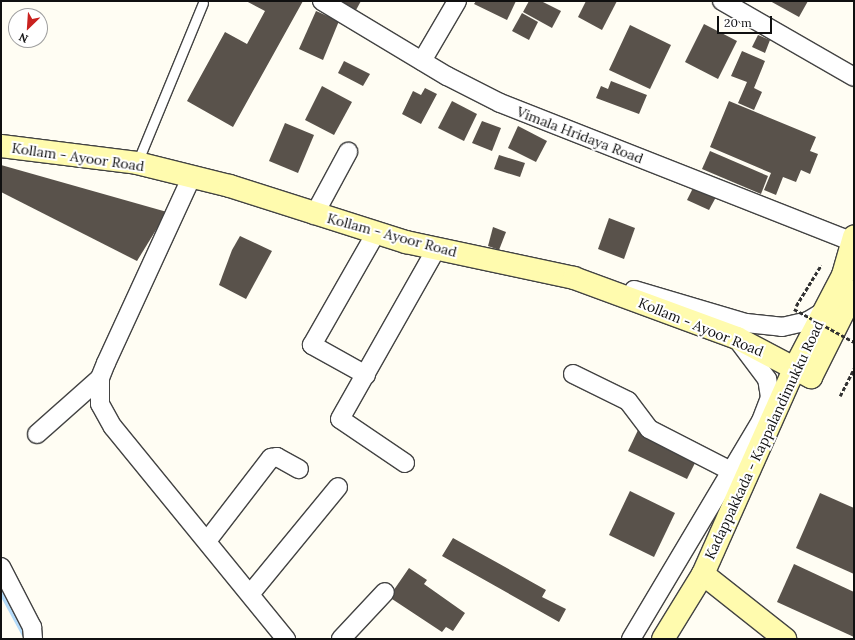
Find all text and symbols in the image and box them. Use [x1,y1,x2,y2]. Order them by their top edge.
north arrow [8,8,48,48]
scale bar [719,8,774,34]
text: 20 m [724,15,752,30]
text: N [17,30,30,46]
street label: Vimala Hridaya Road [514,103,646,167]
street label: Kollam - Ayoor Road [11,139,145,175]
street label: Kollam - Ayoor Road [325,210,459,260]
street label: Kollam - Ayoor Road [636,294,766,360]
street label: Kadappakkada - Kappalandimukku Road [701,318,827,562]

